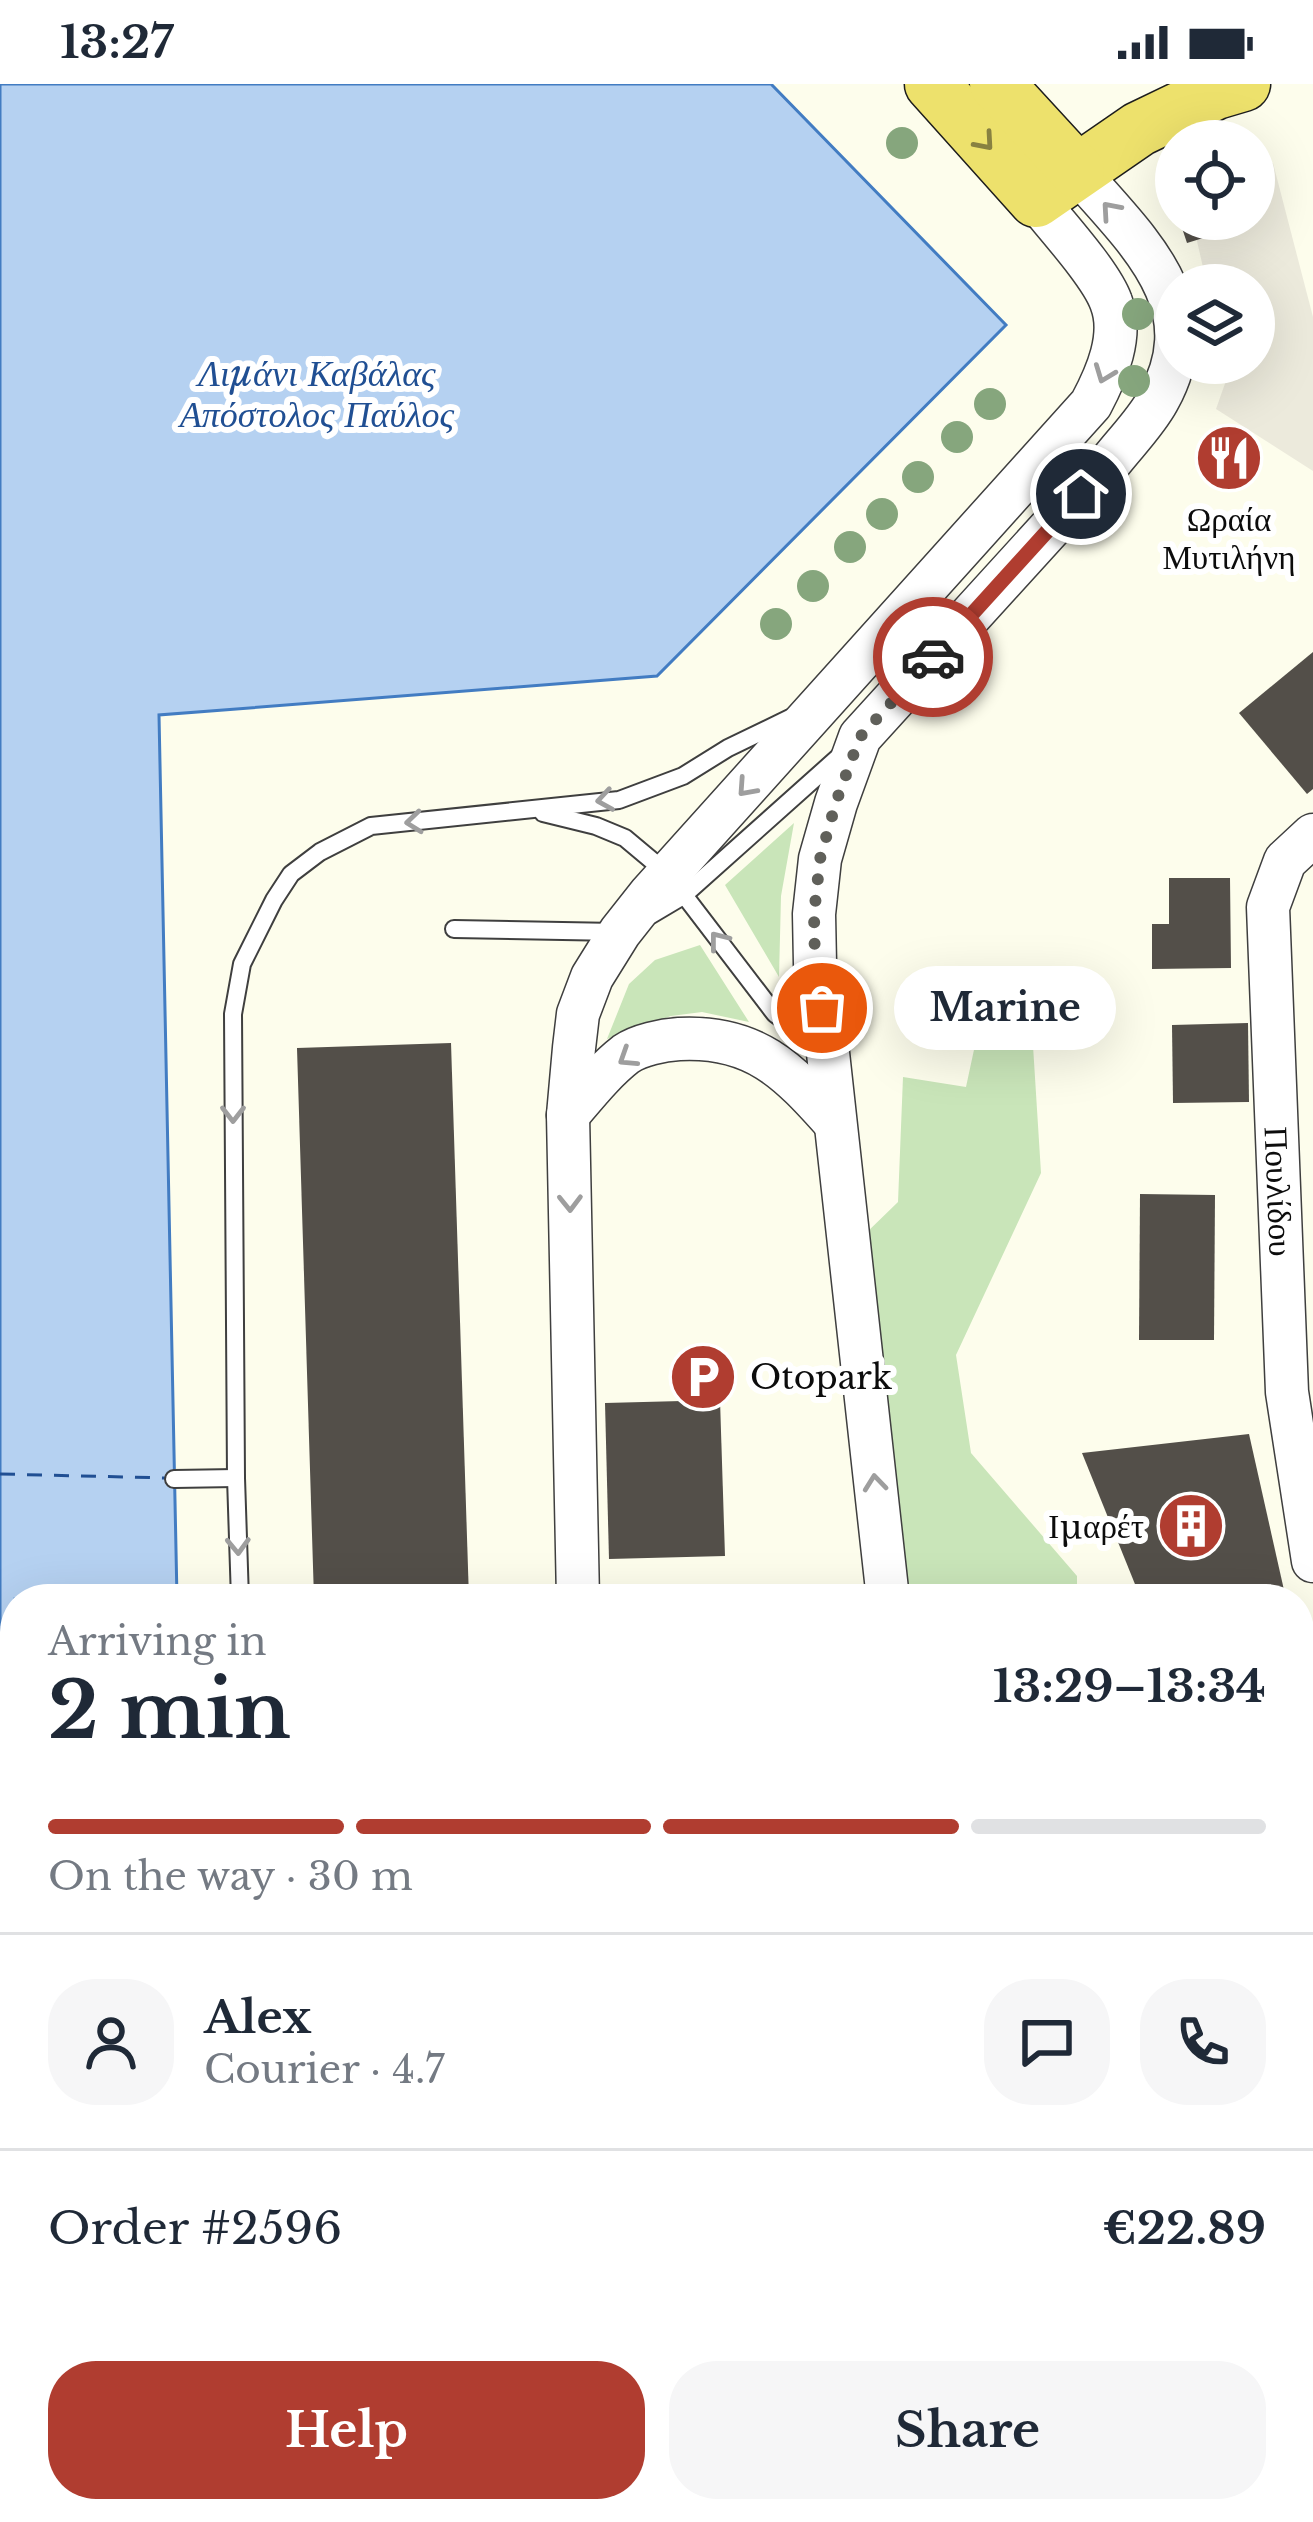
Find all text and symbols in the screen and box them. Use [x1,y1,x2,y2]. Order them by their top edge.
text: 13:27 [60,14,174,70]
map controls [1155,120,1275,384]
button: locate [1155,120,1275,240]
one-way arrow [971,128,992,149]
one-way arrow [1103,202,1125,224]
button: layers [1155,264,1275,384]
water label: Λιμάνι Καβάλας Απόστολος Παύλος [178,351,455,437]
one-way arrow [1094,363,1118,384]
restaurant icon: Ωραία Μυτιλήνη [1194,423,1264,493]
pin [1030,443,1132,545]
icon: home [1048,461,1114,527]
place label: Ωραία Μυτιλήνη [1163,499,1295,578]
courier [873,597,993,717]
icon: car [900,624,966,690]
one-way arrow [739,774,760,795]
one-way arrow [595,787,615,812]
one-way arrow [404,809,423,834]
one-way arrow [711,932,732,954]
pin [771,957,873,1059]
callout: Marine [894,966,1116,1050]
icon: bag [789,975,855,1041]
text: Marine [929,983,1081,1032]
one-way arrow [618,1044,640,1066]
one-way arrow [220,1105,246,1124]
street label: Πουλίδου [1256,1126,1302,1257]
one-way arrow [557,1194,583,1213]
parking icon: Otopark [668,1342,738,1412]
place label: Otopark [750,1357,893,1398]
one-way arrow [862,1473,888,1493]
building icon: Ιμαρέτ [1156,1491,1226,1561]
place label: Ιμαρέτ [1048,1506,1144,1547]
one-way arrow [225,1537,251,1556]
text: Arriving in [48,1617,267,1666]
text: 13:29–13:34 [993,1658,1266,1714]
text: 2 min [48,1662,291,1759]
text: On the way · 30 m [48,1852,413,1901]
button: person [48,1979,174,2105]
button: chat [984,1979,1110,2105]
button: phone [1140,1979,1266,2105]
text: Alex [204,1989,311,2045]
text: Courier · 4.7 [204,2045,445,2094]
text: Order #2596 [48,2200,342,2256]
text: €22.89 [1103,2200,1266,2256]
button: Help [48,2361,645,2499]
button: Share [669,2361,1266,2499]

